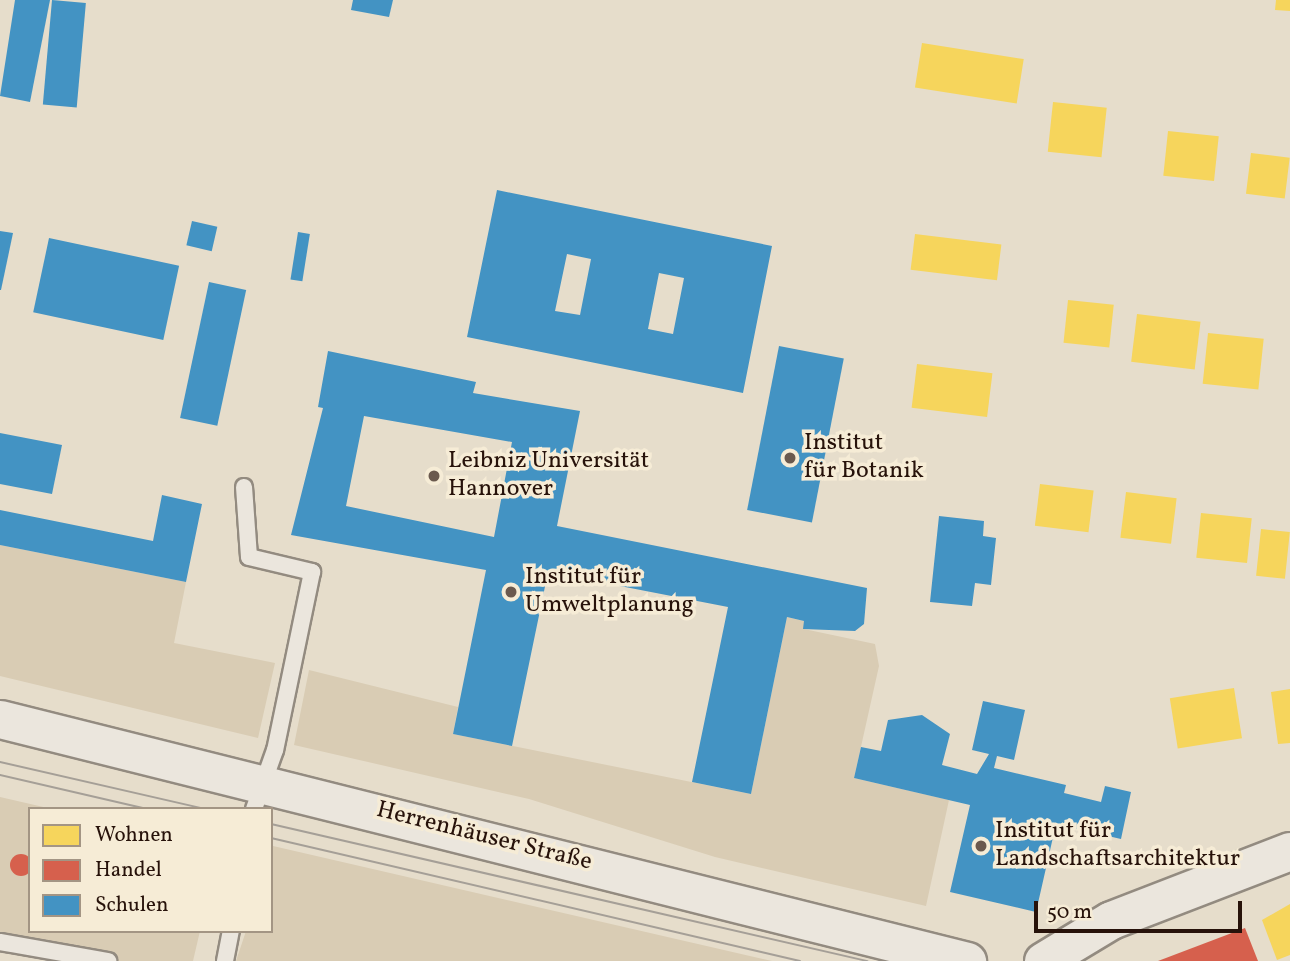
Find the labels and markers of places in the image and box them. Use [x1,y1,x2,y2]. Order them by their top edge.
place label: Institut für Botanik [804,430,924,486]
place label: Leibniz Universität Hannover [448,448,649,504]
marker: Institut für Botanik [782,450,798,466]
marker: Leibniz Universität Hannover [426,468,442,484]
place label: Institut für Umweltplanung [525,564,694,620]
marker: Institut für Umweltplanung [503,584,519,600]
place label: Institut für Landschaftsarchitektur [995,818,1240,874]
marker: Institut für Landschaftsarchitektur [973,838,989,854]

